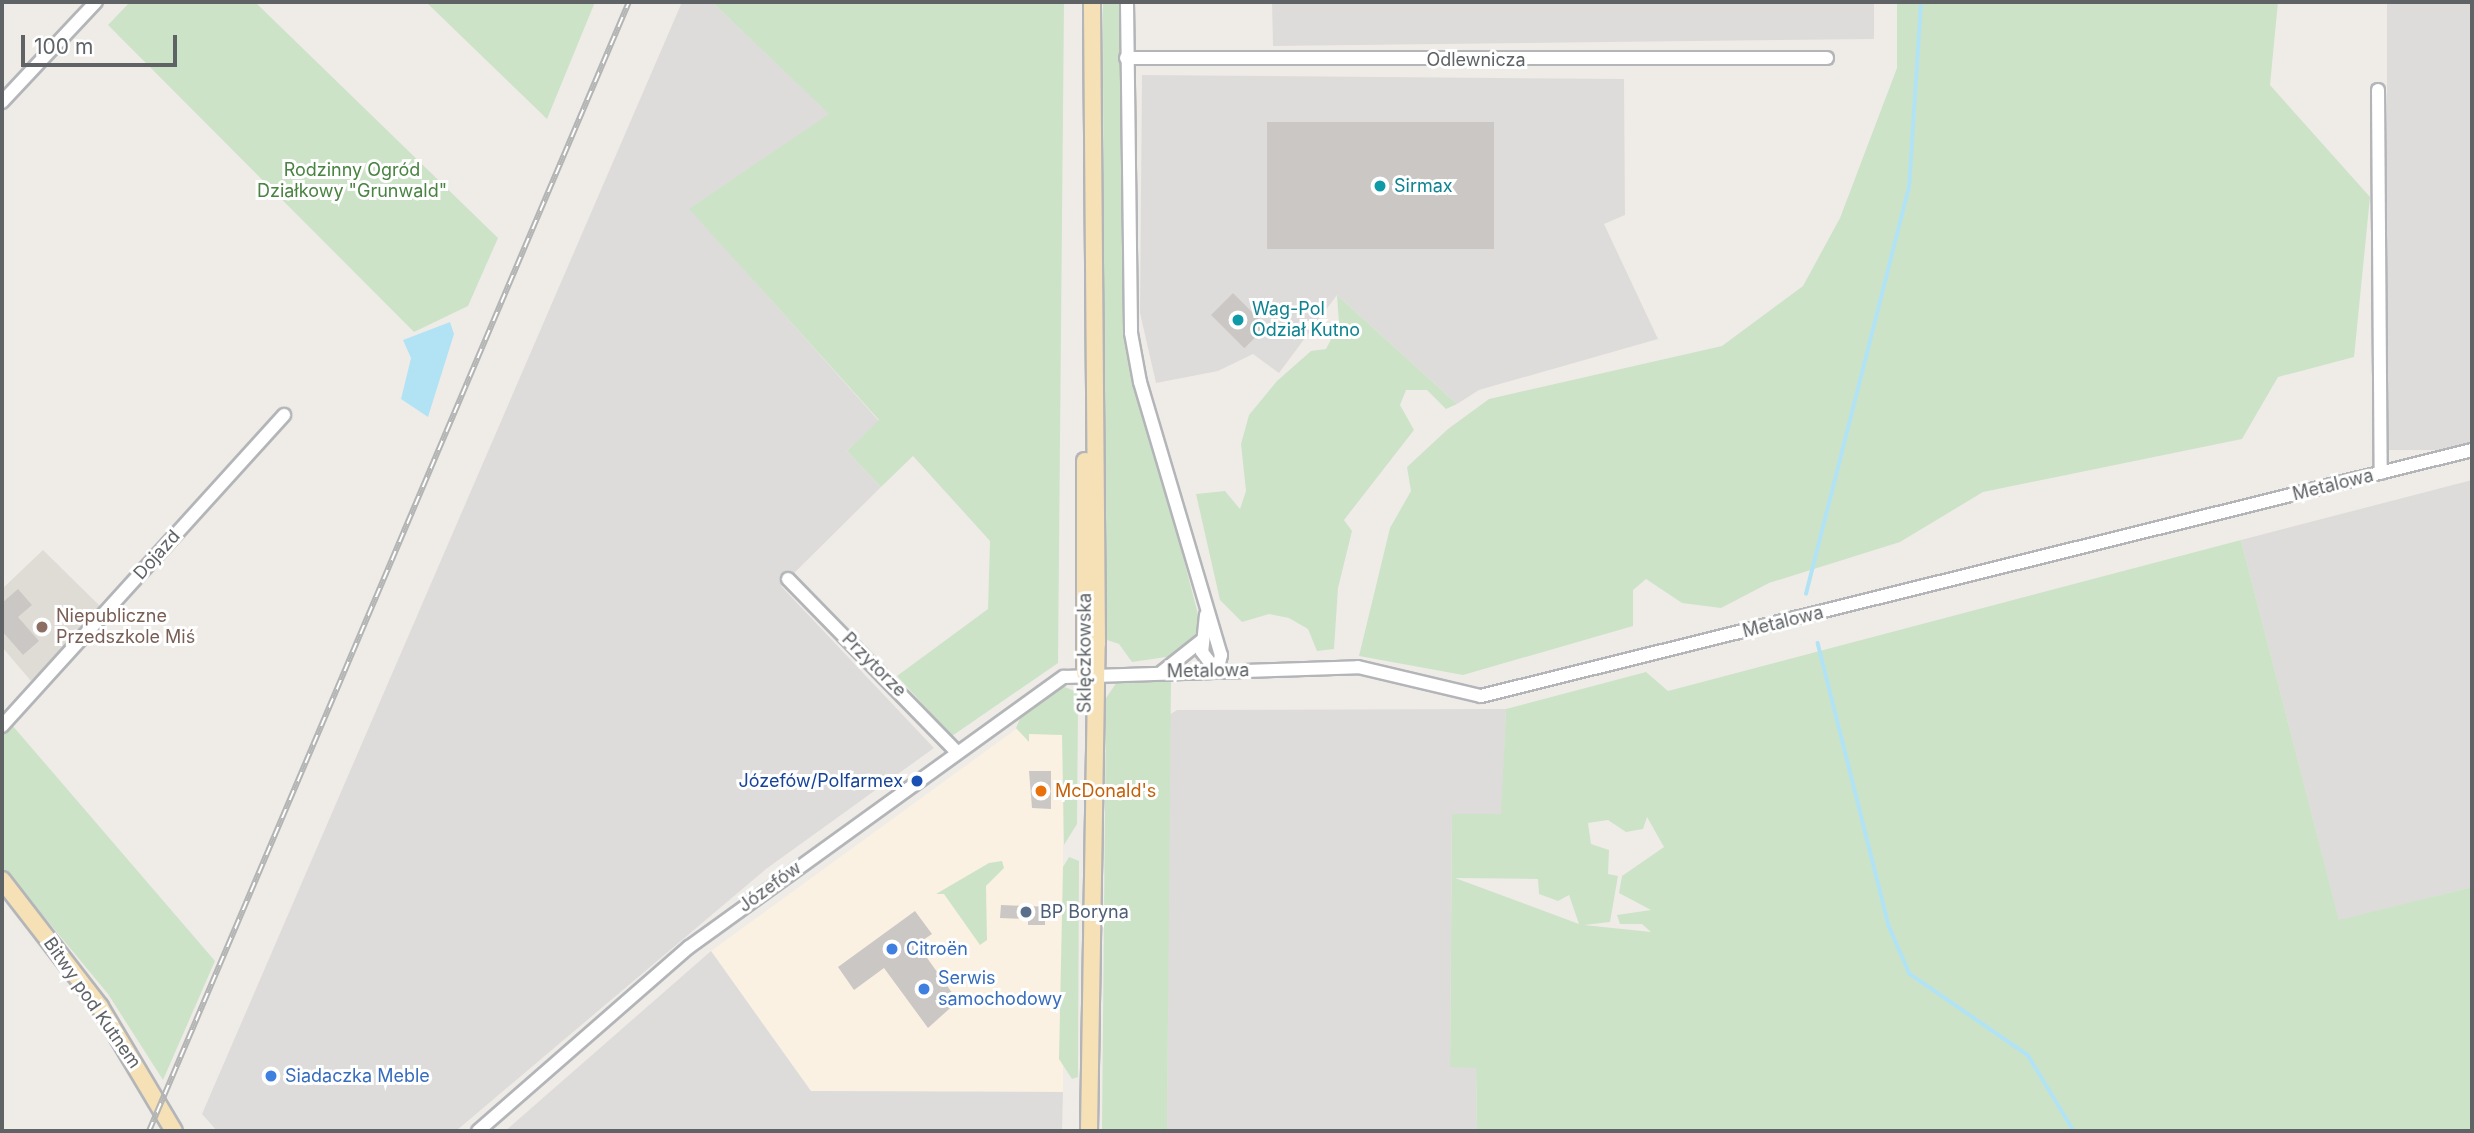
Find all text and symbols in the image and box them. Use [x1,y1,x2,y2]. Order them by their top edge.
scale bar [24,21,180,65]
text: 100 m [34,34,93,59]
street label: Odlewnicza [1426,49,1526,71]
park label: Rodzinny Ogród Działkowy "Grunwald" [257,160,447,202]
place label: Sirmax [1394,175,1453,197]
marker: Sirmax [1372,178,1388,194]
place label: Wag-Pol Odział Kutno [1252,299,1360,342]
marker: Wag-Pol Odział Kutno [1230,312,1246,328]
street label: Metalowa [2290,465,2376,505]
street label: Dojazd [129,526,185,584]
street label: Sklęczkowska [1074,593,1096,713]
street label: Metalowa [1740,602,1826,642]
place label: Niepubliczne Przedszkole Miś [56,606,195,648]
marker: Niepubliczne Przedszkole Miś [34,619,50,635]
street label: Przytorze [837,628,911,702]
street label: Metalowa [1167,659,1249,683]
place label: Józefów/Polfarmex [738,770,903,792]
marker: Józefów/Polfarmex [909,773,925,789]
place label: McDonald's [1055,780,1156,802]
marker: McDonald's [1033,783,1049,799]
street label: Józefów [734,857,806,917]
place label: BP Boryna [1040,901,1129,923]
marker: BP Boryna [1018,904,1034,920]
street label: Bitwy pod Kutnem [39,933,145,1073]
place label: Citroën [906,938,968,960]
marker: Citroën [884,941,900,957]
place label: Serwis samochodowy [938,968,1062,1010]
marker: Serwis samochodowy [916,981,932,997]
place label: Siadaczka Meble [285,1065,430,1087]
marker: Siadaczka Meble [263,1068,279,1084]

